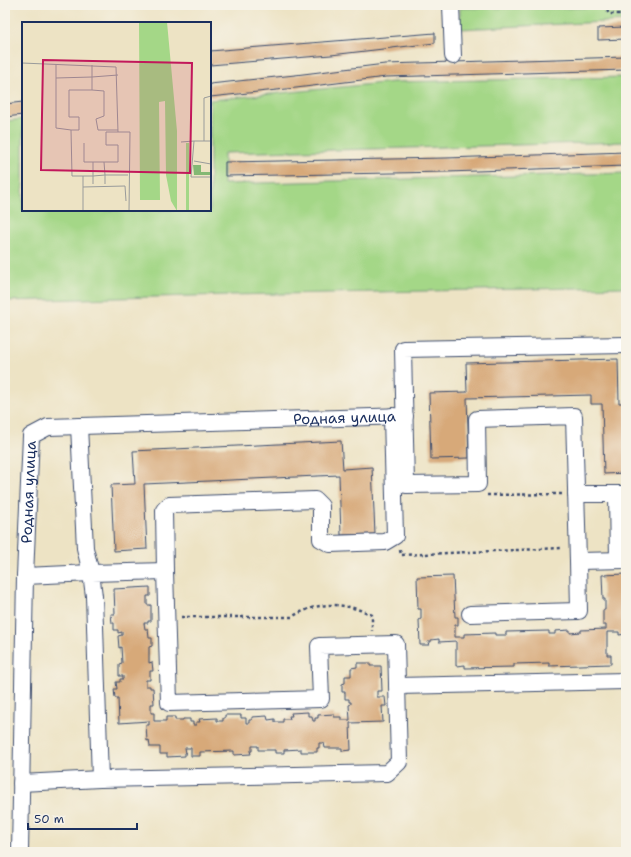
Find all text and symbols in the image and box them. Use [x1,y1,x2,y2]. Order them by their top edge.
inset map [22,22,211,211]
street label: Родная улица [293,406,397,429]
street label: Родная улица [16,440,41,544]
scale bar [28,805,137,831]
text: 50 m [34,811,64,827]

